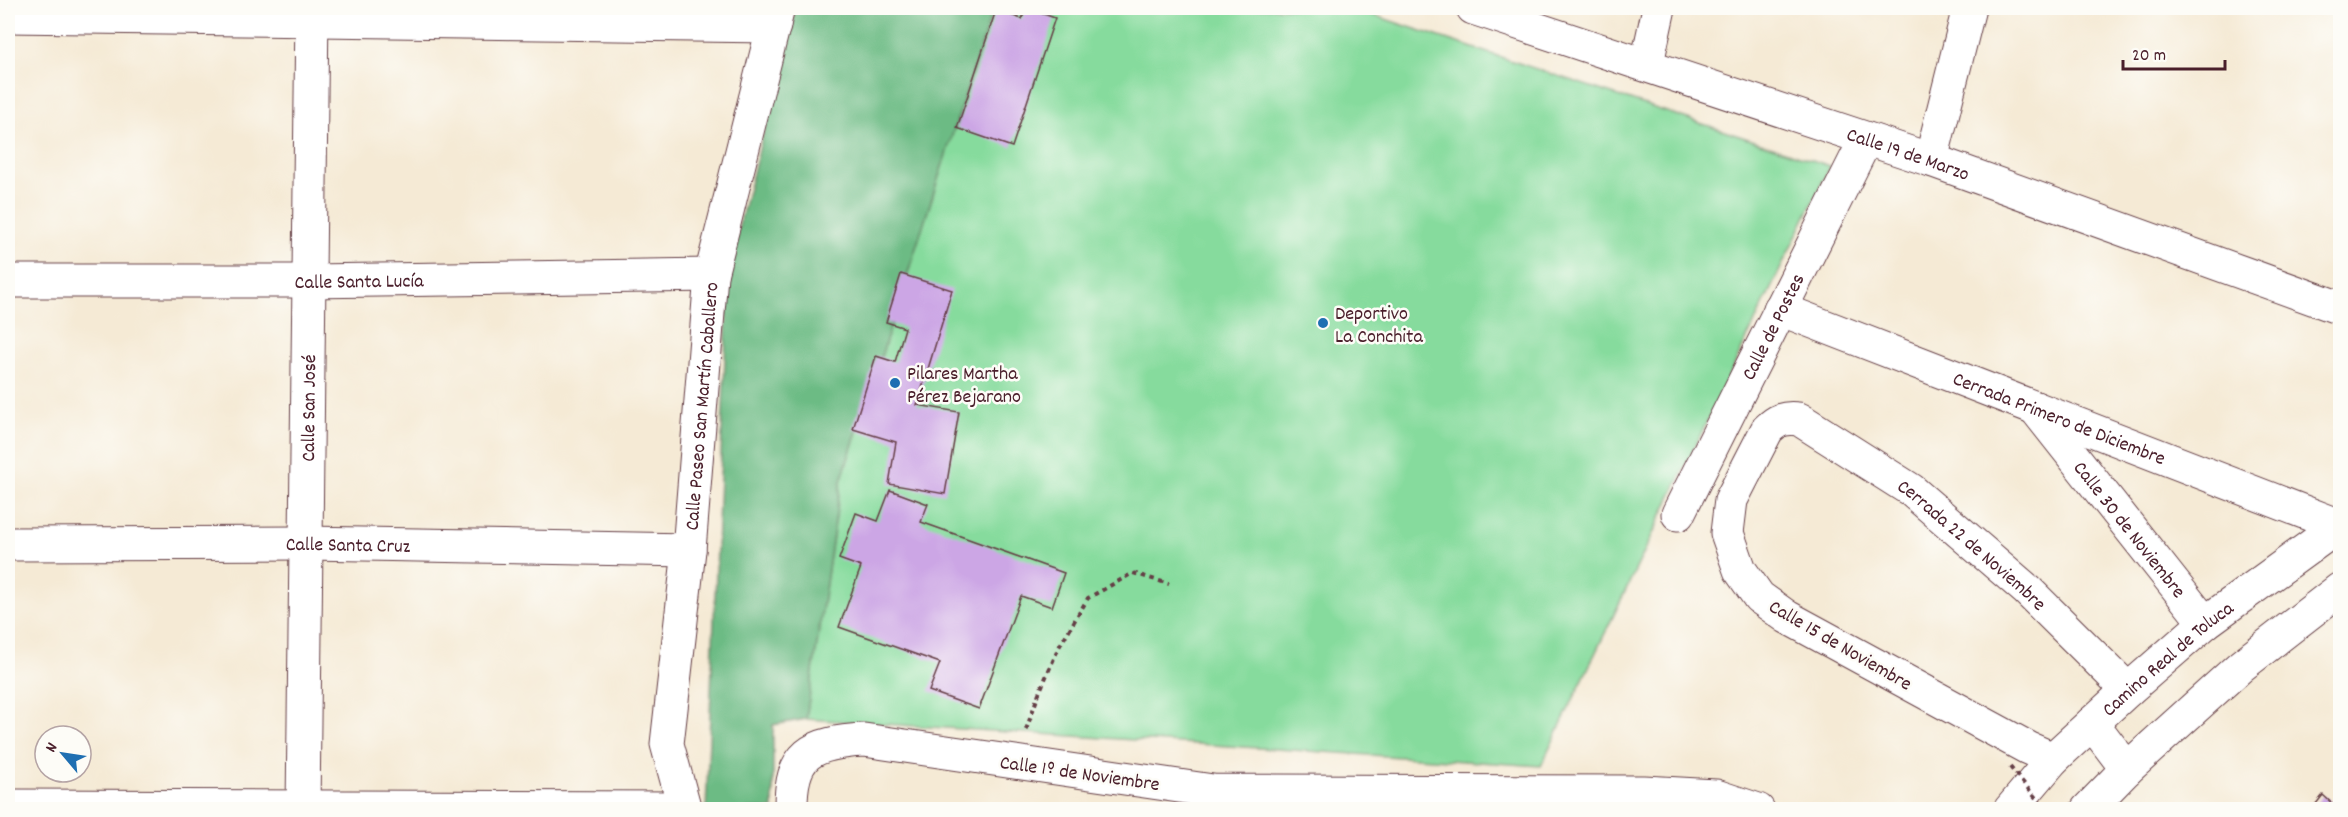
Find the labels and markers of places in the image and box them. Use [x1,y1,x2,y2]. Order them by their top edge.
place label: Deportivo La Conchita [1335,301,1423,352]
marker: Deportivo La Conchita [1316,316,1330,330]
place label: Pilares Martha Pérez Bejarano [907,361,1021,412]
marker: Pilares Martha Pérez Bejarano [888,376,902,390]

